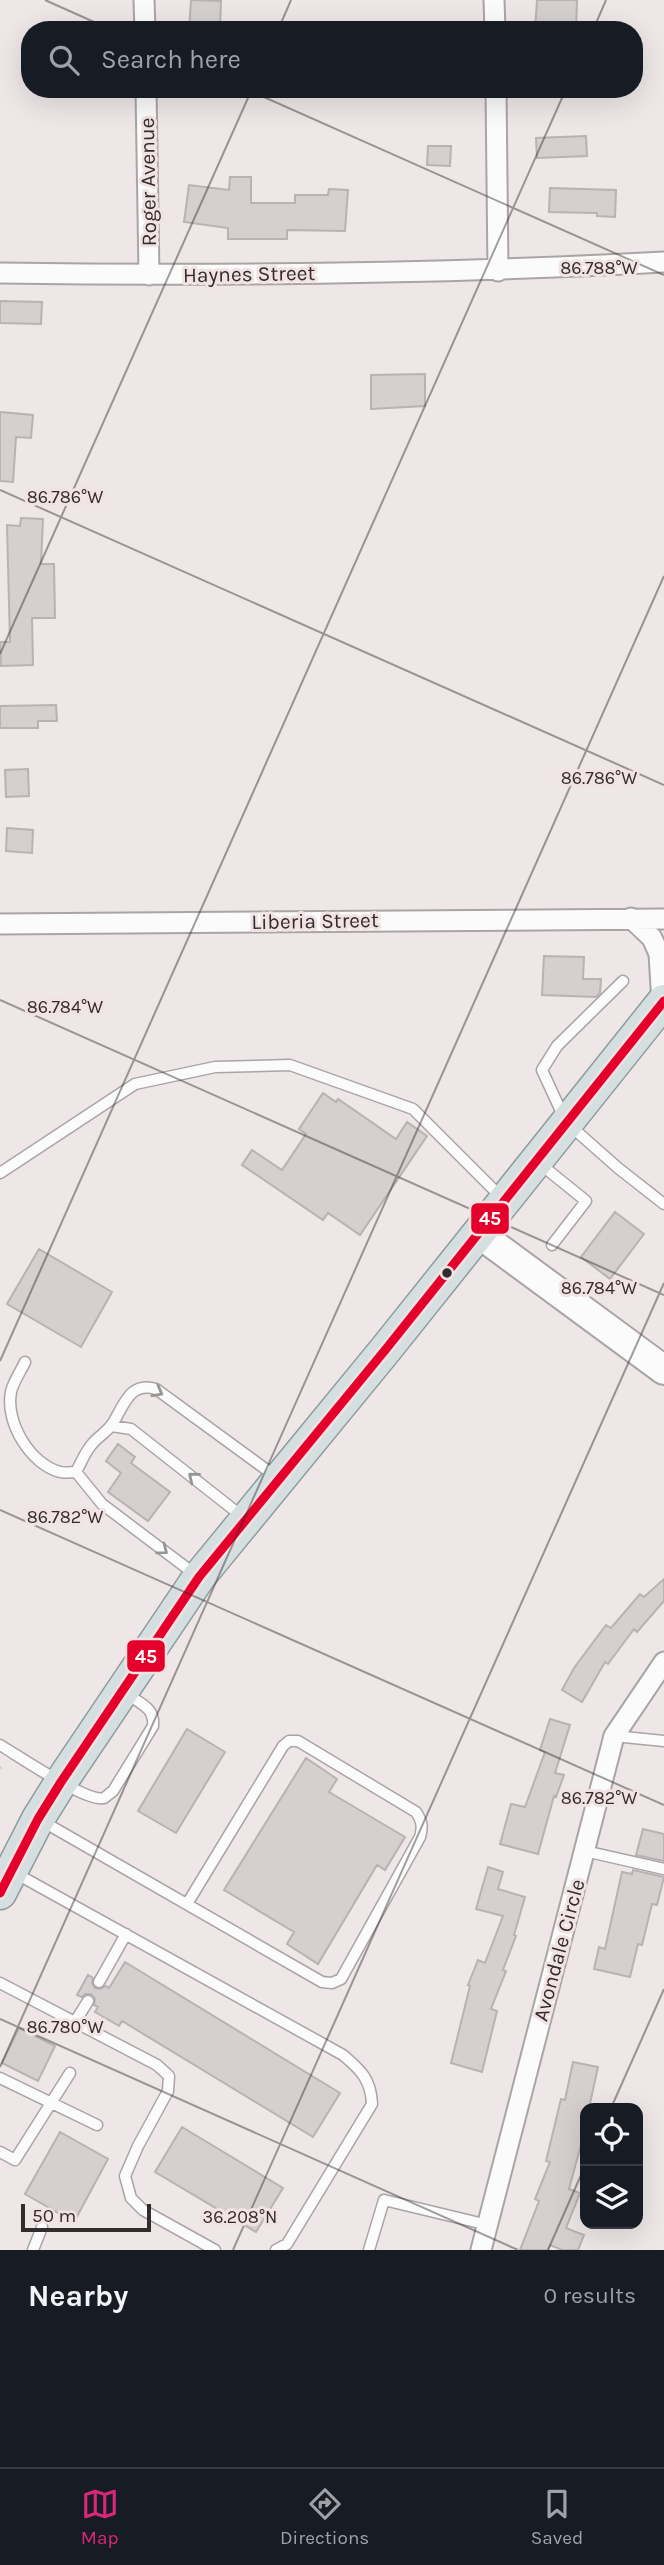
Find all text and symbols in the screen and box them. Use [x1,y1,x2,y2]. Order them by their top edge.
search box [21,21,643,98]
icon: search [45,41,83,79]
text: Search here [101,44,241,75]
street label: Roger Avenue [135,117,161,247]
text: 86.788°W [560,257,638,279]
street label: Haynes Street [183,261,316,287]
text: 86.786°W [27,486,103,508]
text: 86.786°W [561,767,637,789]
street label: Liberia Street [251,908,379,934]
text: 86.784°W [27,996,103,1018]
line badge: 45 [470,1202,510,1235]
text: 45 [479,1208,501,1230]
unlabelled marker [440,1266,454,1280]
text: 86.784°W [561,1277,637,1299]
one-way arrow [151,1384,164,1398]
one-way arrow [189,1473,202,1485]
text: 86.782°W [27,1506,103,1528]
one-way arrow [155,1542,168,1555]
line badge: 45 [126,1639,166,1673]
text: 45 [135,1646,157,1668]
text: 86.782°W [561,1787,637,1809]
street label: Avondale Circle [528,1876,590,2024]
text: 86.780°W [27,2016,104,2038]
map controls [580,2103,643,2229]
button: locate [580,2103,643,2166]
button: layers [580,2166,643,2229]
scale bar [21,2201,150,2233]
text: 50 m [32,2205,76,2227]
text: 36.208°N [203,2206,277,2228]
text: Nearby [28,2278,128,2314]
text: 0 results [544,2282,636,2309]
tab: Map [81,2485,119,2549]
tab: Directions [280,2485,369,2549]
tab: Saved [531,2485,583,2549]

